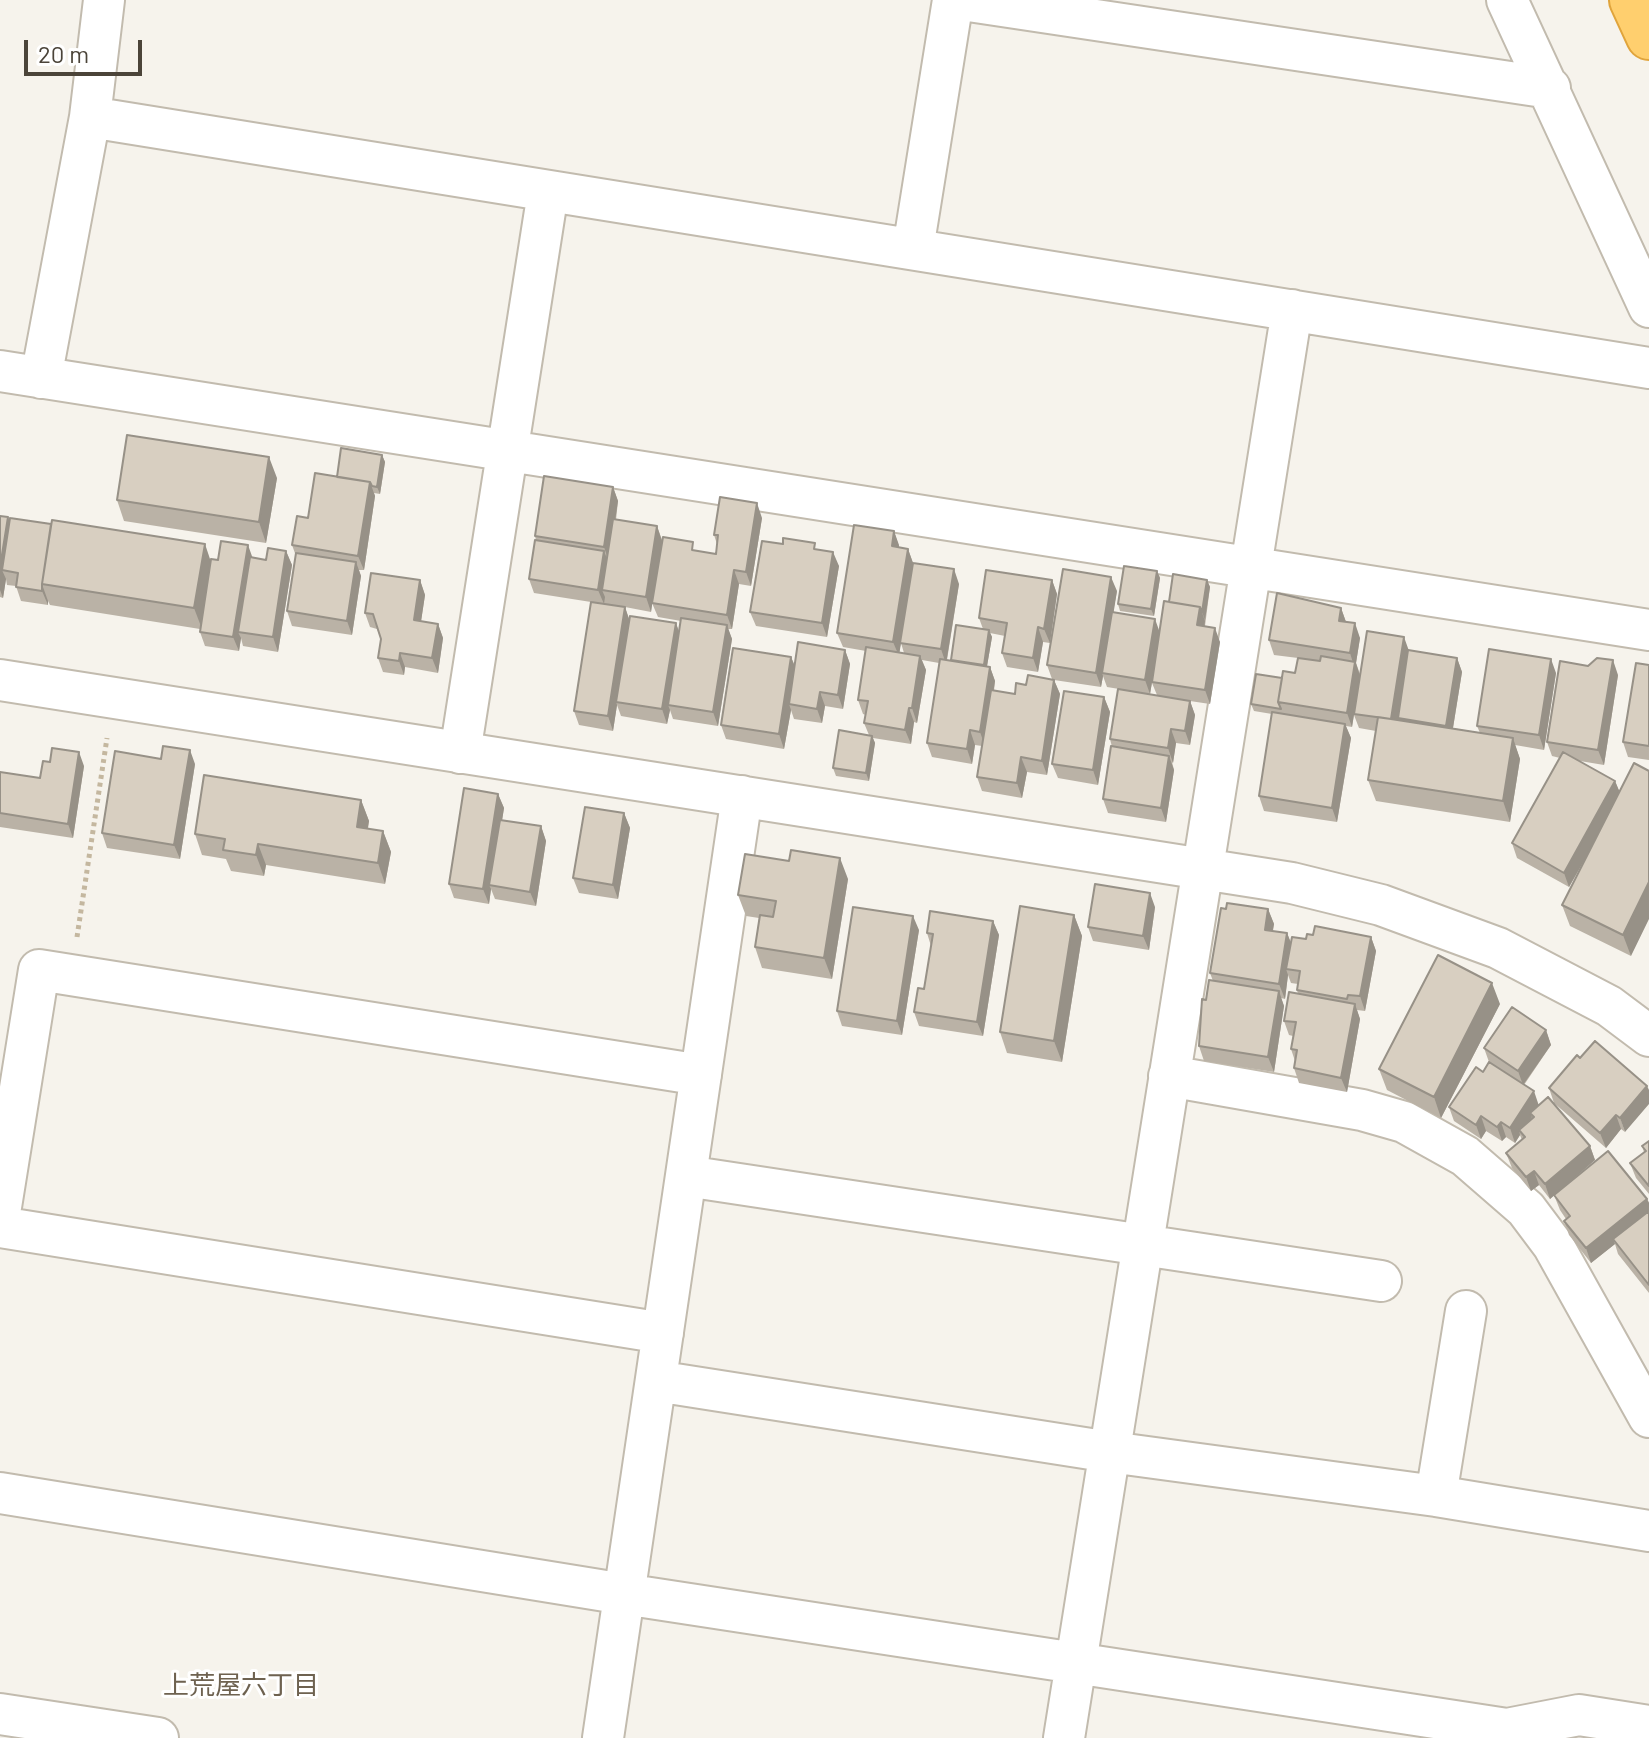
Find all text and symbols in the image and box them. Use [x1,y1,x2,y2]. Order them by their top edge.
scale bar [28,24,146,74]
text: 20 m [38,39,89,68]
district label: 上荒屋六丁目 [163,1669,319,1701]

